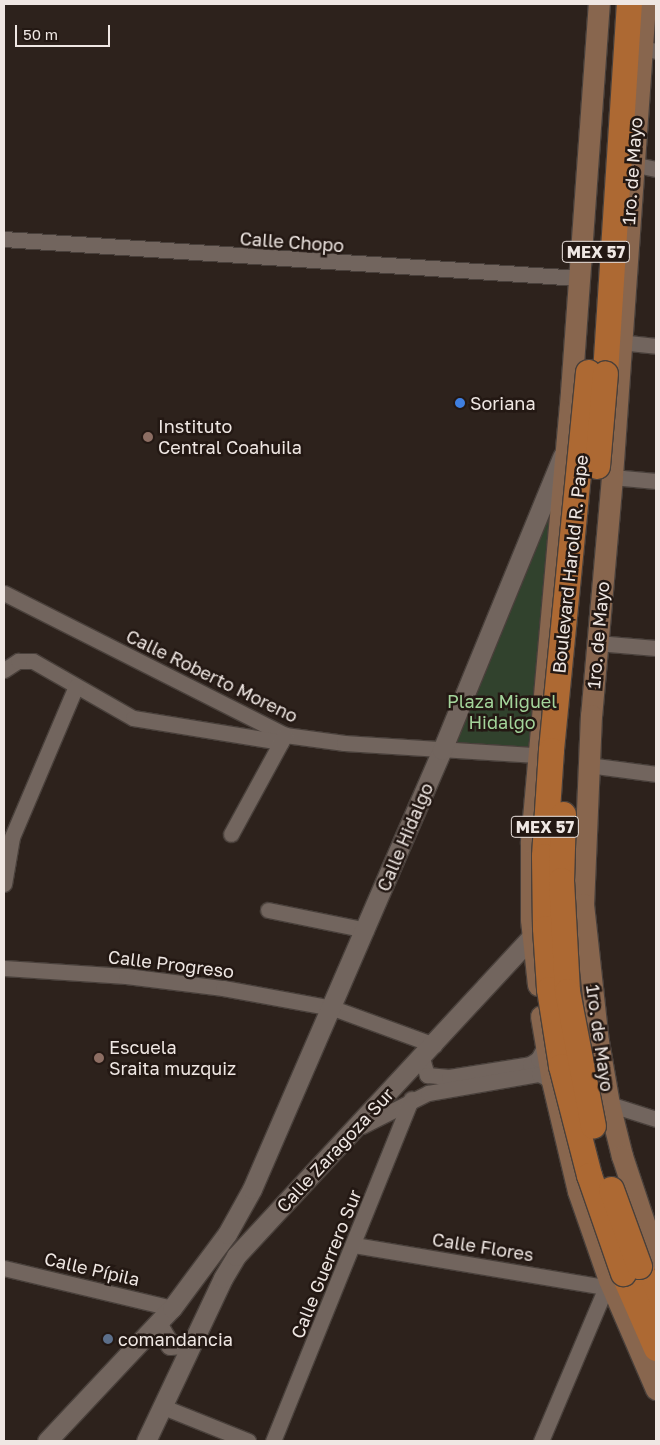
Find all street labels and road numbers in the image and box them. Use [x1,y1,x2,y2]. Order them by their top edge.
street label: 1ro. de Mayo [617,117,647,225]
street label: Calle Chopo [239,228,345,256]
road number: MEX 57 [561,238,631,266]
street label: Boulevard Harold R. Pape [548,454,592,674]
street label: 1ro. de Mayo [583,580,613,690]
street label: Calle Roberto Moreno [123,625,301,727]
street label: Calle Hidalgo [372,779,438,895]
road number: MEX 57 [510,814,580,840]
street label: Calle Progreso [107,946,235,982]
street label: 1ro. de Mayo [582,983,618,1093]
street label: Calle Zaragoza Sur [272,1083,398,1217]
street label: Calle Guerrero Sur [286,1186,366,1342]
street label: Calle Flores [431,1228,535,1266]
street label: Calle Pípila [42,1248,142,1290]

